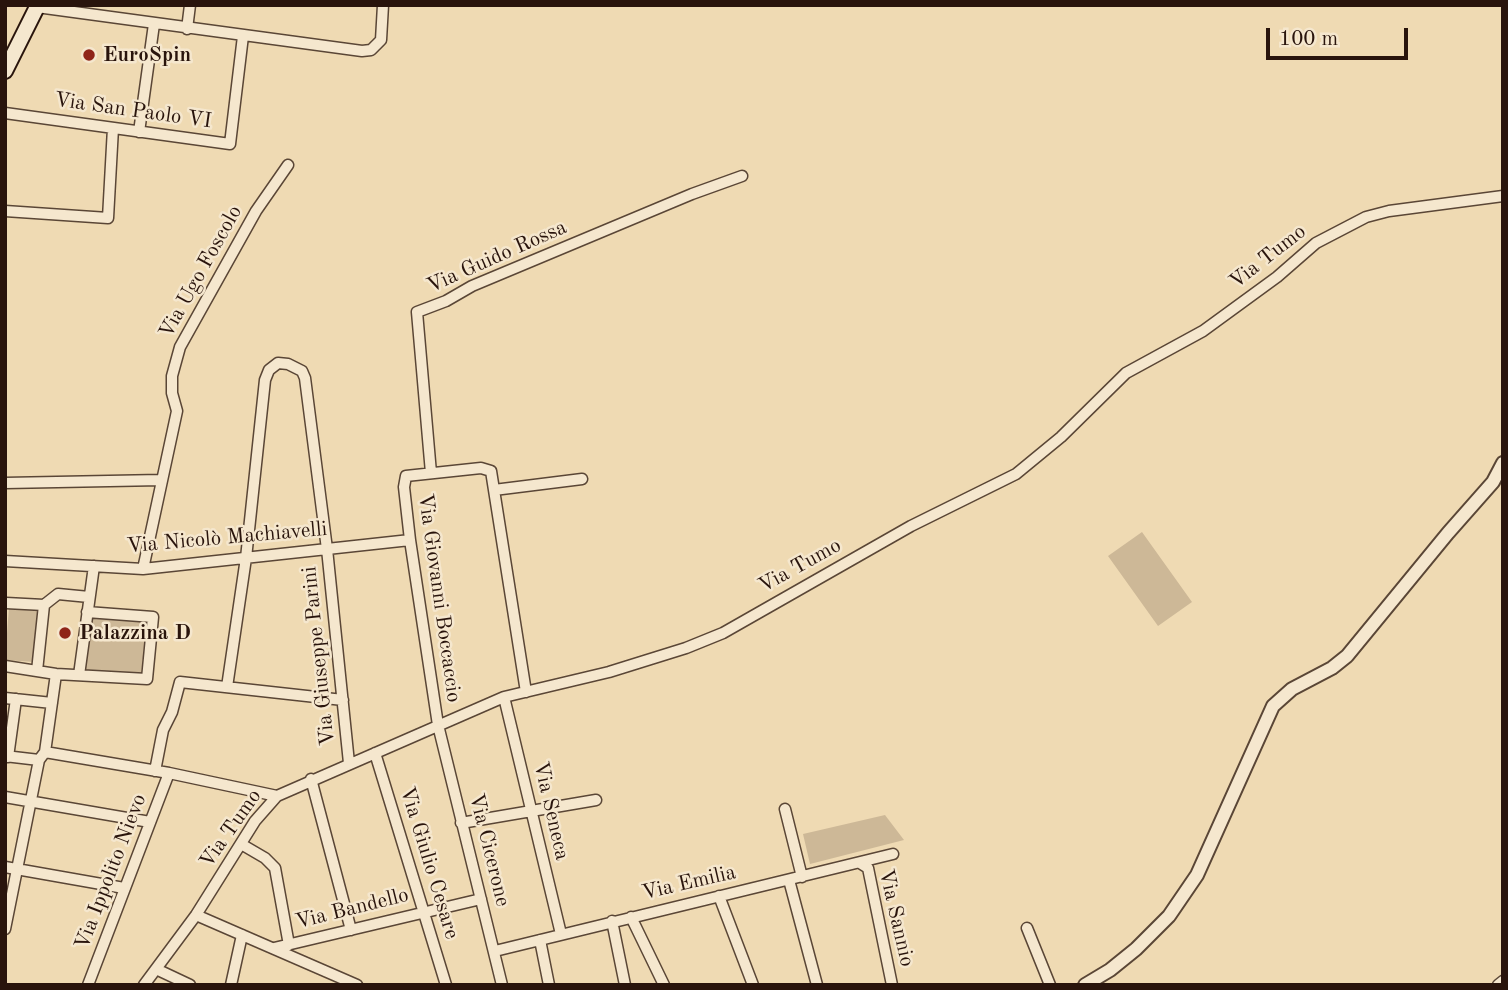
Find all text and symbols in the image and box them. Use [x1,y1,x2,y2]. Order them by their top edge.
scale bar [1270,14,1412,58]
text: 100 m [1279,29,1338,50]
place label: EuroSpin [103,42,191,68]
marker: EuroSpin [81,47,97,63]
street label: Via San Paolo VI [53,87,213,135]
street label: Via Ugo Foscolo [154,201,248,343]
street label: Via Guido Rossa [423,215,571,299]
street label: Via Tumo [1225,219,1311,295]
street label: Via Giovanni Boccaccio [412,492,466,704]
street label: Via Nicolò Machiavelli [126,517,328,559]
street label: Via Tumo [754,533,846,599]
street label: Via Giuseppe Parini [297,565,341,747]
place label: Palazzina D [79,620,191,646]
marker: Palazzina D [57,625,73,641]
street label: Via Seneca [527,759,575,863]
street label: Via Giulio Cesare [394,784,464,942]
street label: Via Tumo [195,785,267,873]
street label: Via Ippolito Nievo [70,791,152,953]
street label: Via Cicerone [463,791,515,909]
street label: Via Emilia [640,860,738,906]
street label: Via Sannio [873,867,919,969]
street label: Via Bandello [293,883,411,935]

